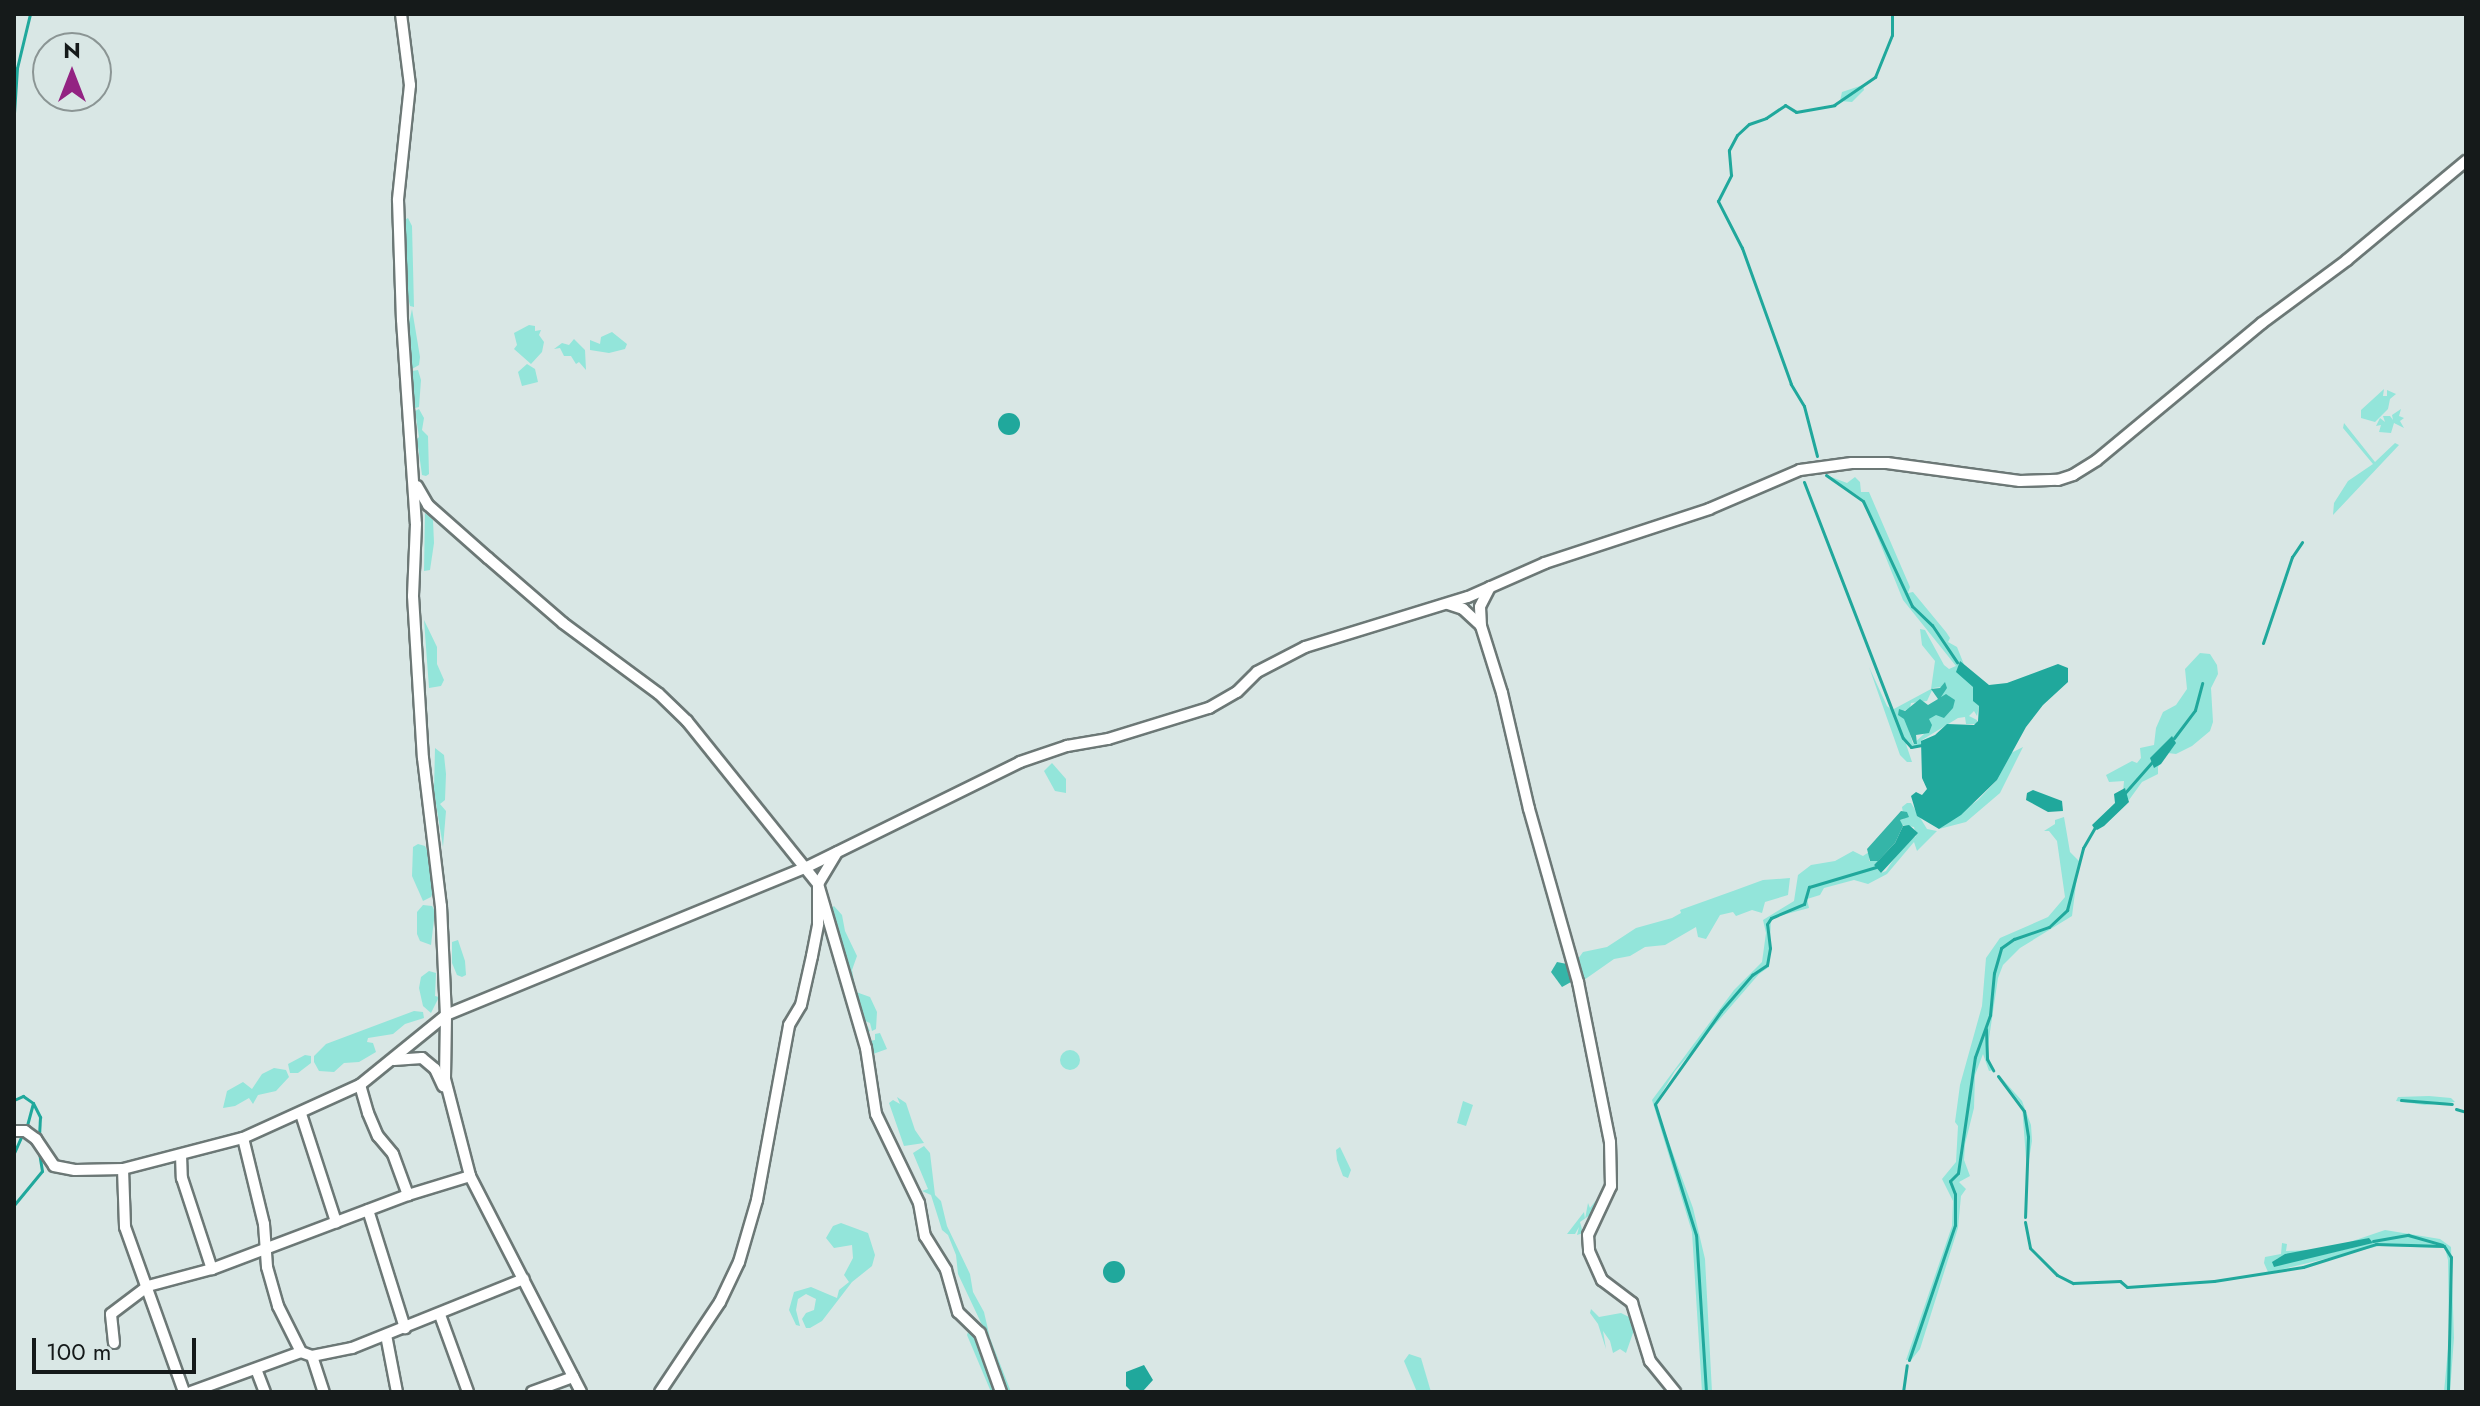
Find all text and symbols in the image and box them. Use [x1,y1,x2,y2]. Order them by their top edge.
north arrow [32,32,112,112]
text: N [63,34,81,66]
scale bar [36,1322,200,1372]
text: 100 m [46,1334,112,1369]

